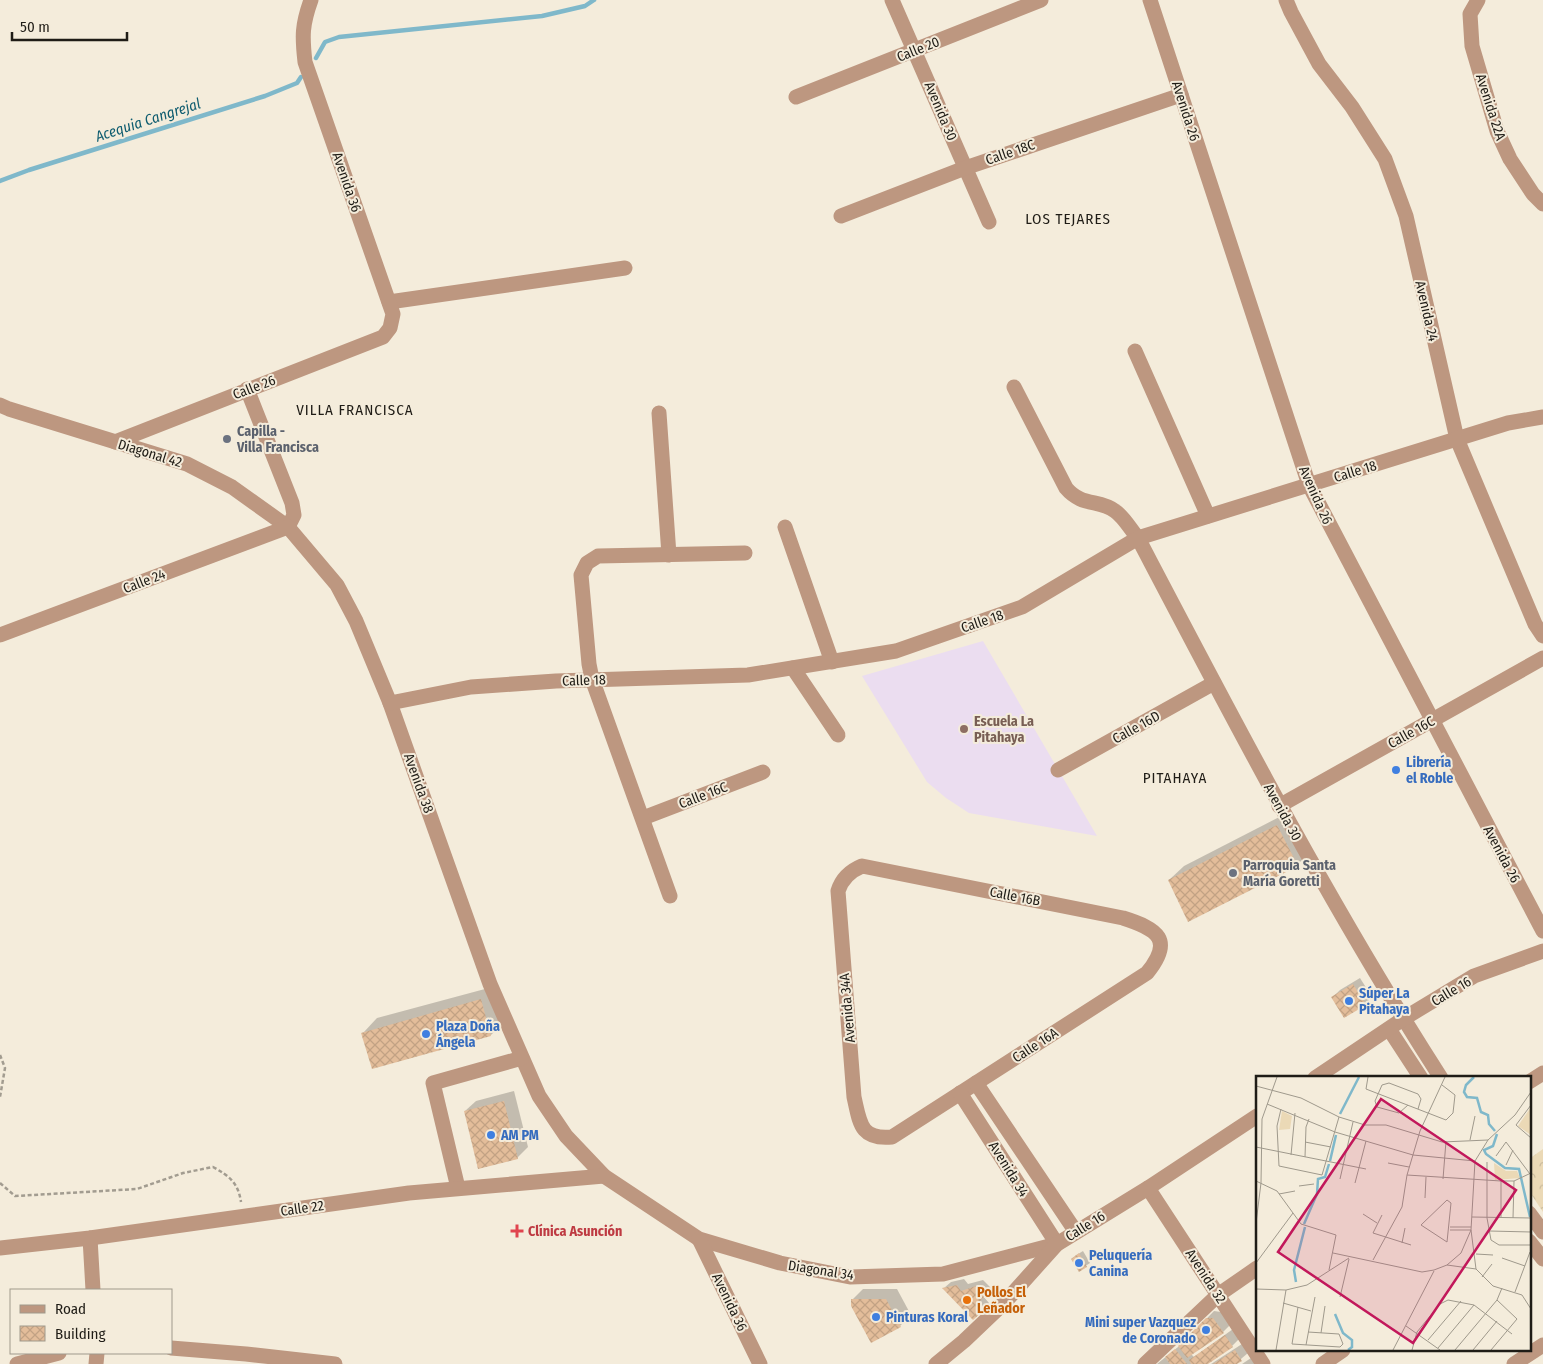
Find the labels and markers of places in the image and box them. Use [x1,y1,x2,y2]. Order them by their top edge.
place label: Capilla - Villa Francisca [236,423,319,456]
marker: Capilla - Villa Francisca [221,433,233,445]
place label: Escuela La Pitahaya [974,713,1034,746]
marker: Escuela La Pitahaya [958,723,970,735]
place label: Librería el Roble [1406,754,1453,787]
marker: Librería el Roble [1390,764,1402,776]
place label: Parroquia Santa María Goretti [1243,857,1336,890]
marker: Parroquia Santa María Goretti [1227,867,1239,879]
place label: Súper La Pitahaya [1359,985,1410,1018]
marker: Súper La Pitahaya [1343,995,1355,1007]
place label: Plaza Doña Ángela [435,1018,500,1051]
marker: Plaza Doña Ángela [420,1028,432,1040]
place label: AM PM [500,1127,539,1144]
marker: AM PM [485,1129,497,1141]
place label: Clínica Asunción [528,1223,622,1240]
marker: Clínica Asunción [510,1224,524,1238]
place label: Peluquería Canina [1089,1247,1152,1280]
marker: Peluquería Canina [1073,1257,1085,1269]
place label: Pollos El Leñador [977,1284,1026,1317]
marker: Pollos El Leñador [961,1294,973,1306]
place label: Pinturas Koral [886,1309,968,1326]
marker: Pinturas Koral [870,1311,882,1323]
place label: Mini super Vazquez de Coronado [1085,1314,1197,1347]
marker: Mini super Vazquez de Coronado [1200,1324,1212,1336]

